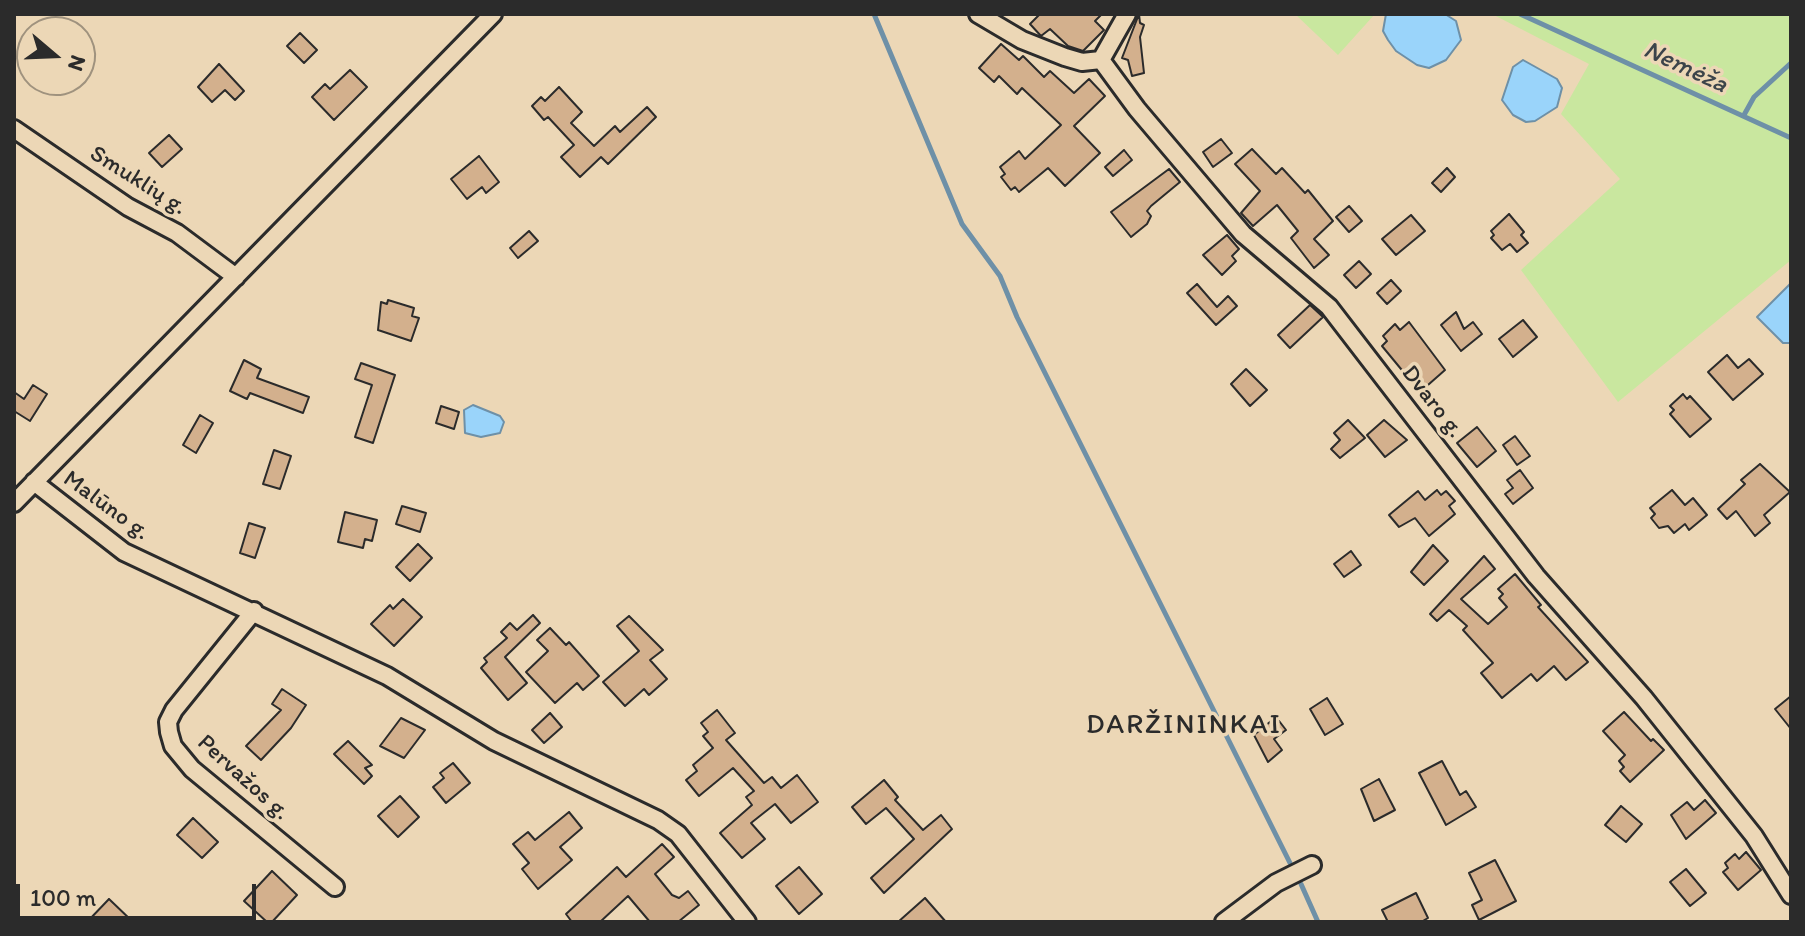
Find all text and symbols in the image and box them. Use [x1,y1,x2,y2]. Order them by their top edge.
north arrow [16,16,96,96]
water label: Nemėža [1638,35,1732,101]
text: N [62,52,92,75]
street label: Smuklių g. [84,140,192,222]
street label: Dvaro g. [1395,360,1469,444]
street label: Malūno g. [57,465,155,547]
district label: DARŽININKAI [1089,709,1279,743]
street label: Pervažos g. [191,729,295,827]
scale bar [20,868,260,918]
text: 100 m [30,883,96,912]

